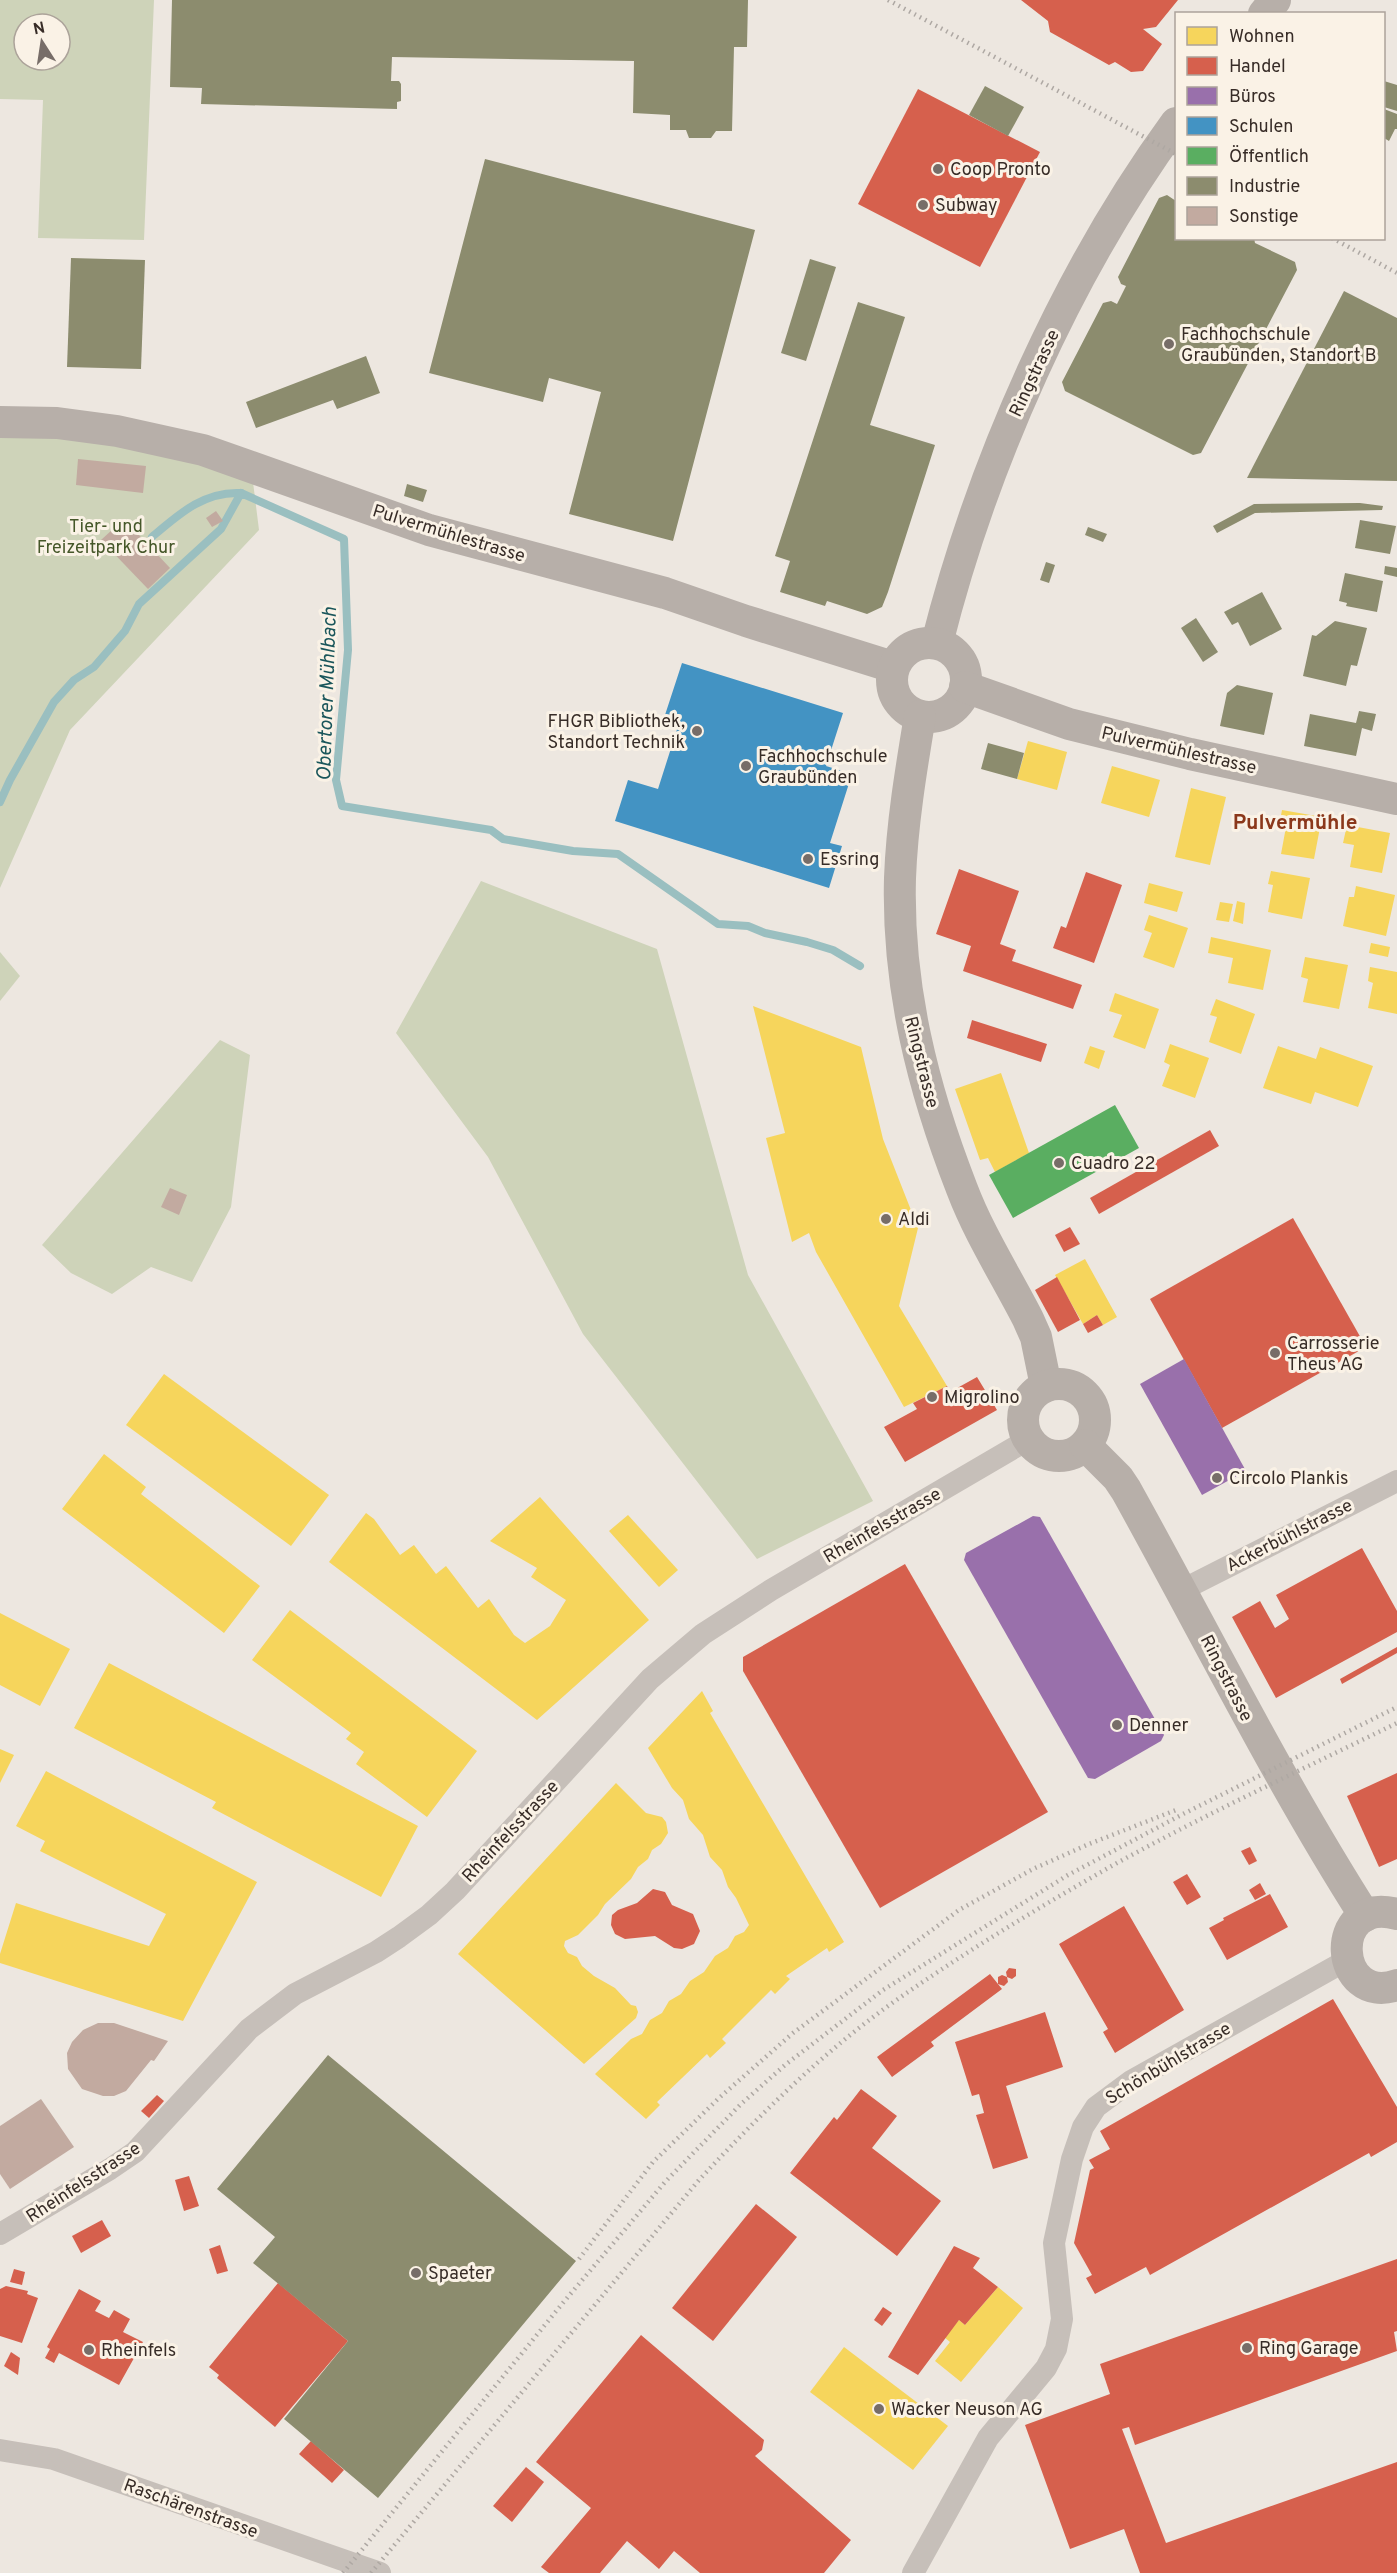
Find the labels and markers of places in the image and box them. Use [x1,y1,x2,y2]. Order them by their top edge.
place label: Coop Pronto [950,159,1051,182]
marker: Coop Pronto [931,162,945,176]
place label: Subway [935,195,998,218]
marker: Subway [916,198,930,212]
place label: Fachhochschule Graubünden, Standort B [1181,324,1377,368]
marker: Fachhochschule Graubünden, Standort B [1162,337,1176,351]
place label: FHGR Bibliothek, Standort Technik [547,711,685,755]
marker: FHGR Bibliothek, Standort Technik [690,724,704,738]
place label: Fachhochschule Graubünden [758,746,887,790]
marker: Fachhochschule Graubünden [739,759,753,773]
place label: Essring [820,849,879,872]
marker: Essring [801,852,815,866]
place label: Cuadro 22 [1071,1153,1156,1176]
marker: Cuadro 22 [1052,1156,1066,1170]
place label: Aldi [898,1209,930,1232]
marker: Aldi [879,1212,893,1226]
place label: Carrosserie Theus AG [1287,1333,1379,1377]
marker: Carrosserie Theus AG [1268,1346,1282,1360]
place label: Migrolino [944,1387,1020,1410]
marker: Migrolino [925,1390,939,1404]
place label: Circolo Plankis [1229,1468,1348,1491]
marker: Circolo Plankis [1210,1471,1224,1485]
place label: Denner [1129,1715,1189,1738]
marker: Denner [1110,1718,1124,1732]
place label: Spaeter [428,2263,492,2286]
marker: Spaeter [409,2266,423,2280]
place label: Ring Garage [1259,2338,1359,2361]
place label: Rheinfels [101,2340,176,2363]
marker: Ring Garage [1240,2341,1254,2355]
marker: Rheinfels [82,2343,96,2357]
place label: Wacker Neuson AG [891,2399,1043,2422]
marker: Wacker Neuson AG [872,2402,886,2416]

